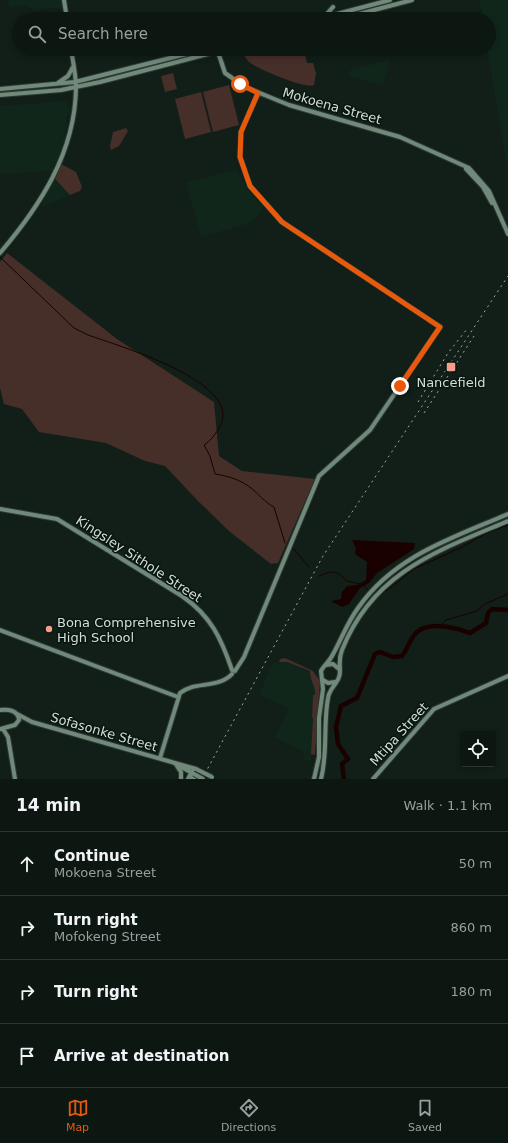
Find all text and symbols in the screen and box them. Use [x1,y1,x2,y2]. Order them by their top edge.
search box [12,12,496,56]
icon: search [26,23,48,45]
text: Search here [58,25,148,43]
route start [231,75,249,93]
street label: Mokoena Street [281,85,383,127]
marker: Nancefield [445,361,457,373]
place label: Nancefield [416,375,486,390]
route end [391,377,409,395]
street label: Kingsley Sithole Street [73,513,205,605]
place label: Bona Comprehensive High School [57,615,196,645]
marker: Bona Comprehensive High School [44,624,54,634]
street label: Mtipa Street [367,699,431,769]
street label: Sofasonke Street [49,710,159,754]
map controls [460,731,496,767]
button: locate [460,731,496,767]
text: 14 min [16,795,81,815]
text: Walk · 1.1 km [403,798,492,813]
text: Continue [54,847,130,865]
icon: ahead [16,853,38,875]
text: 50 m [459,856,492,871]
text: Mokoena Street [54,865,156,880]
text: Turn right [54,911,138,929]
icon: right [16,917,38,939]
text: 860 m [450,920,492,935]
text: Mofokeng Street [54,929,161,944]
icon: right [16,981,38,1003]
text: Turn right [54,983,138,1001]
text: 180 m [450,984,492,999]
icon: arrive [16,1045,38,1067]
text: Arrive at destination [54,1047,229,1065]
tab: Map [66,1097,89,1134]
tab: Directions [221,1097,276,1134]
tab: Saved [408,1097,442,1134]

